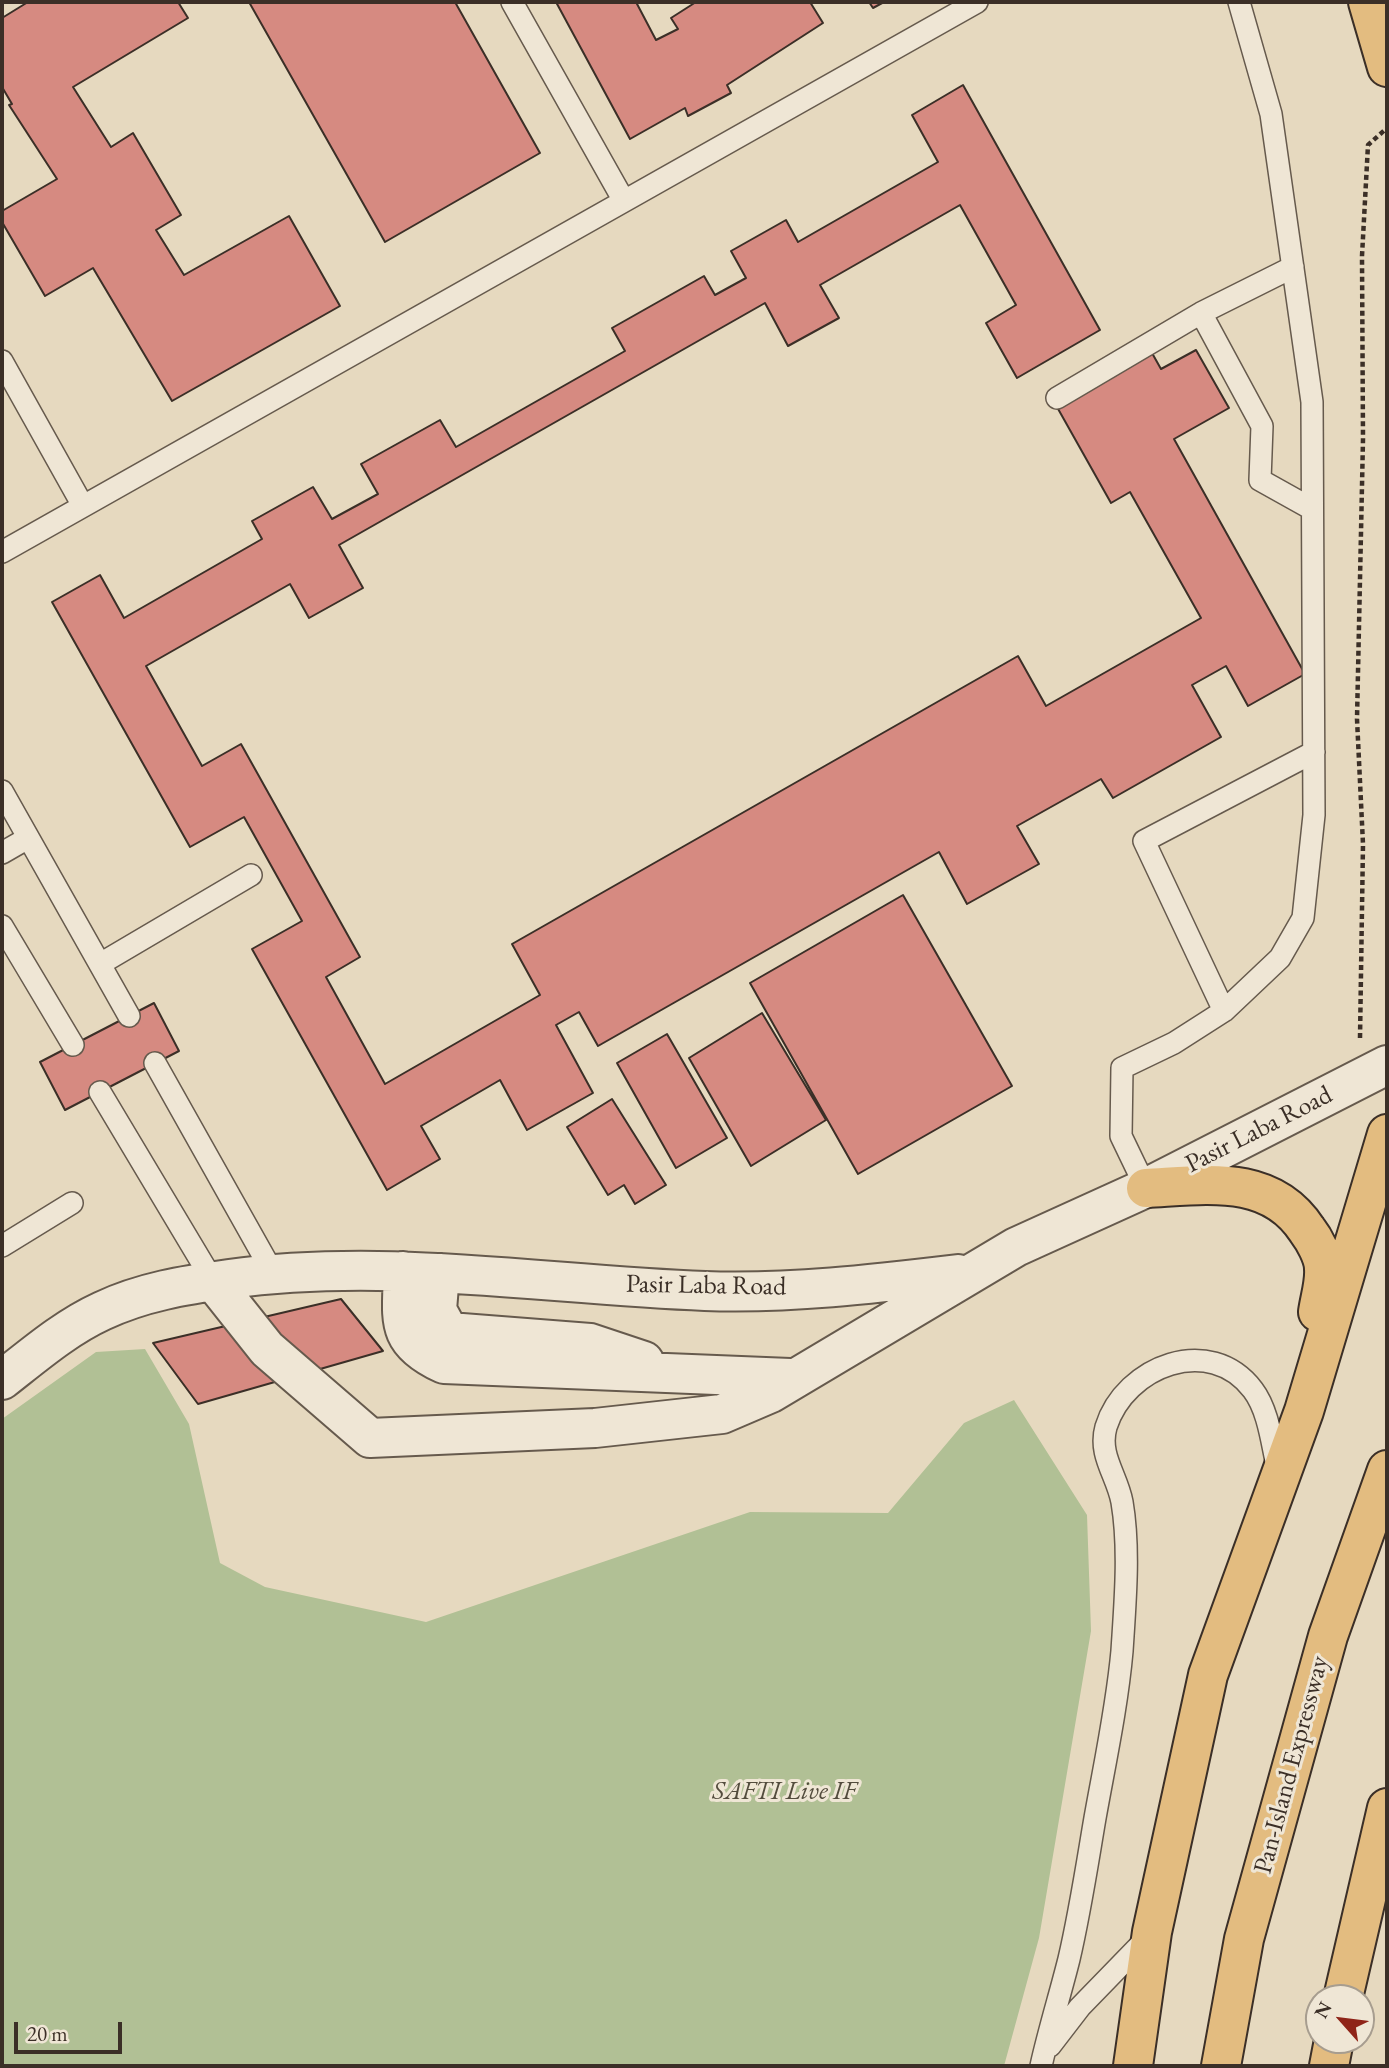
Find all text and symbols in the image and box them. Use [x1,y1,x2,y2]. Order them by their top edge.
street label: Pasir Laba Road [1180,1080,1338,1180]
street label: Pasir Laba Road [625,1269,787,1303]
street label: Pan-Island Expressway [1248,1653,1336,1877]
park label: SAFTI Live IF [712,1776,856,1808]
north arrow [1305,1984,1375,2054]
text: N [1308,1997,1337,2023]
scale bar [18,2008,126,2052]
text: 20 m [27,2020,68,2047]

